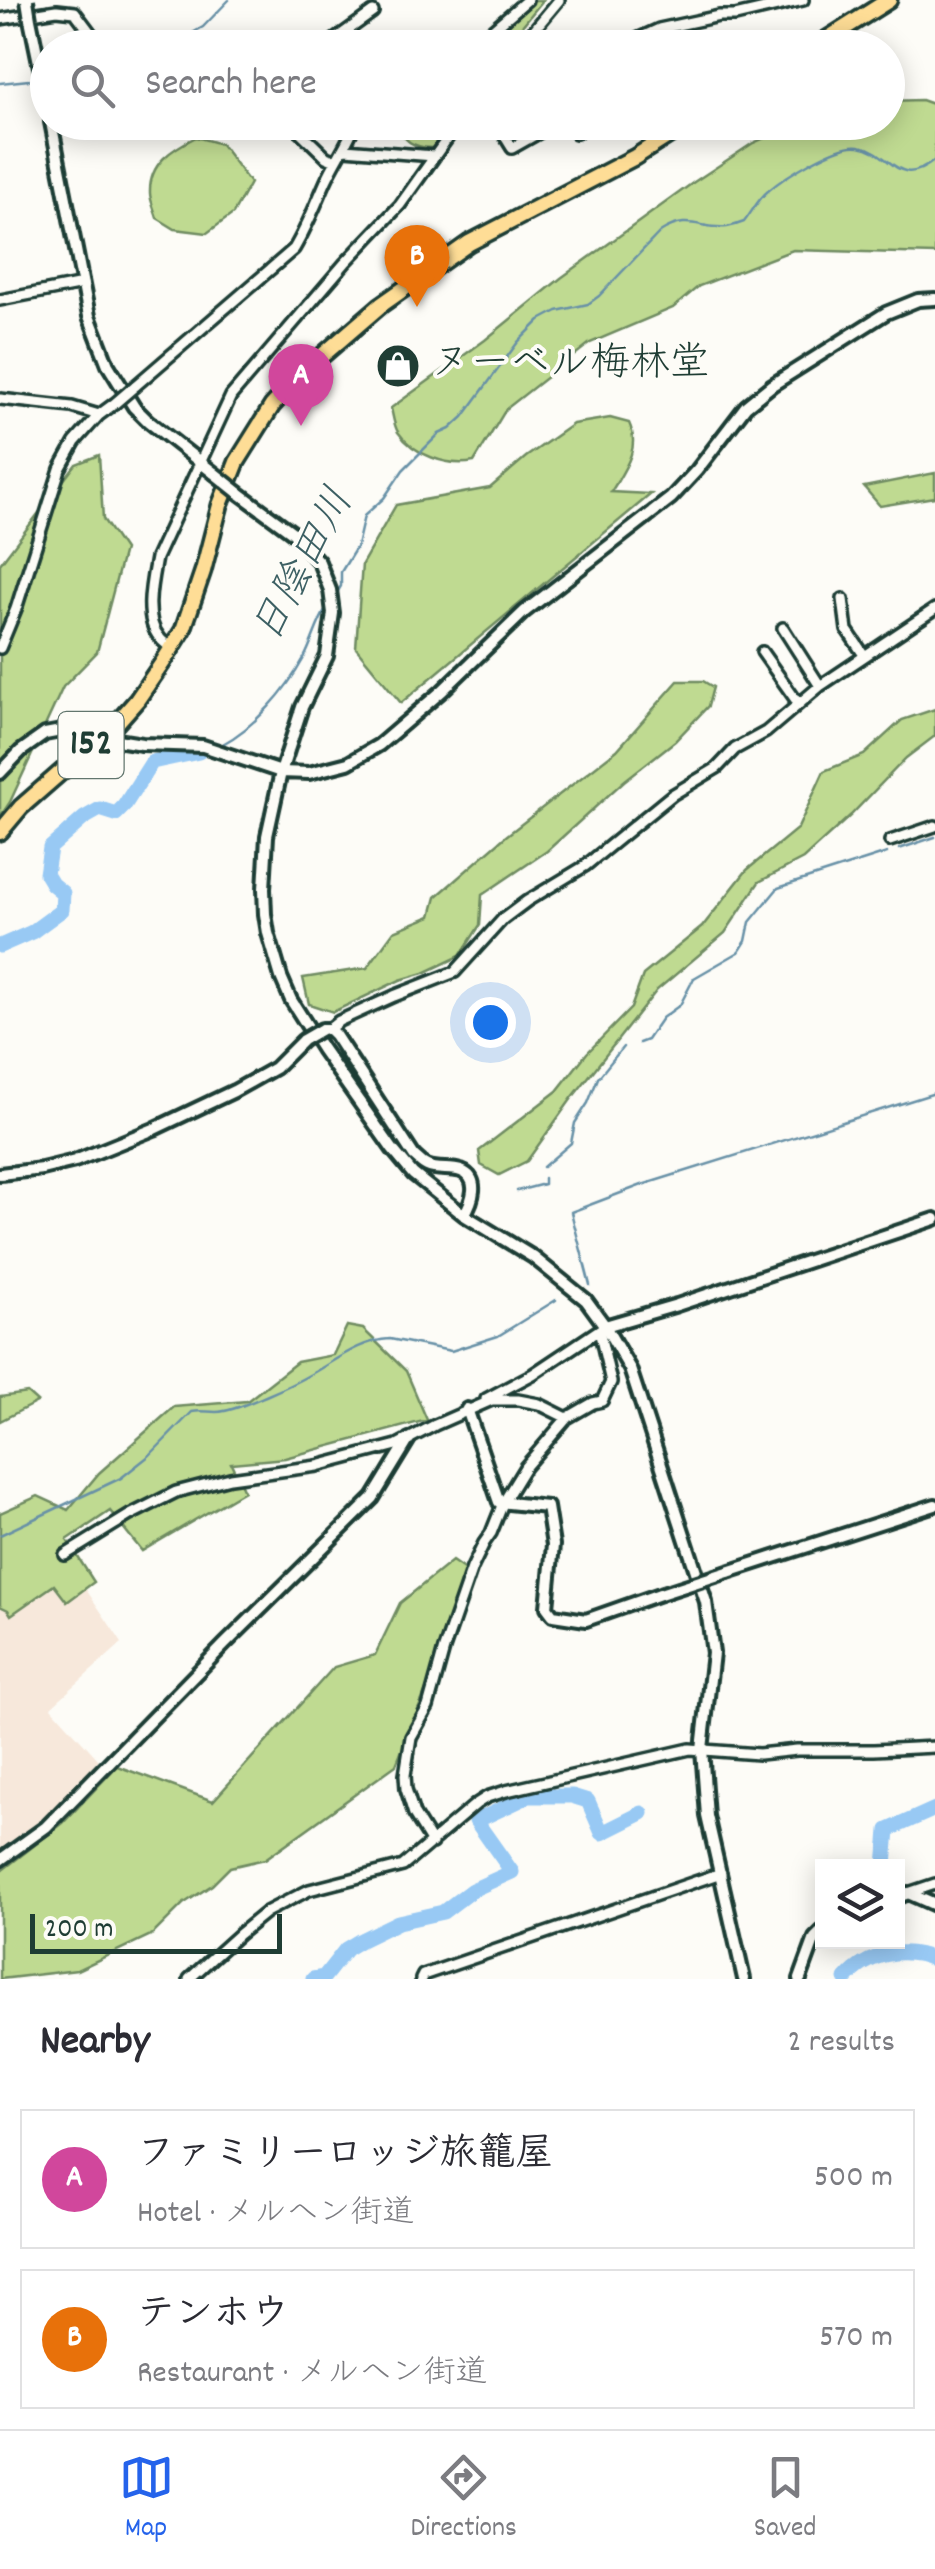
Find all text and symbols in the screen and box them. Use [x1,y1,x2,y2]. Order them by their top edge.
search box [30,30,905,140]
icon: search [65,58,120,113]
text: Search here [145,58,317,113]
pin: B [384,224,450,307]
place label: ヌーベル梅林堂 [430,338,710,395]
shop icon: ヌーベル梅林堂 [375,343,421,389]
pin: A [268,344,334,426]
water label: 日陰田川 [240,479,372,655]
road number: 152 [58,712,124,778]
your location [465,997,516,1048]
map controls [815,1859,905,1949]
button: layers [815,1859,905,1949]
scale bar [30,1909,282,1953]
text: 200 m [45,1911,113,1951]
text: Nearby [40,2014,150,2074]
text: 2 results [788,2021,895,2067]
text: ファミリーロッジ旅籠屋 [137,2129,553,2184]
text: A [66,2156,83,2202]
text: 500 m [814,2156,893,2202]
text: Hotel · メルヘン街道 [137,2192,414,2238]
text: テンホウ [137,2289,289,2344]
text: B [67,2316,82,2362]
text: 570 m [819,2316,893,2362]
text: Restaurant · メルヘン街道 [137,2352,488,2398]
tab: Map [119,2450,174,2550]
tab: Directions [411,2450,517,2550]
tab: Saved [754,2450,816,2550]

